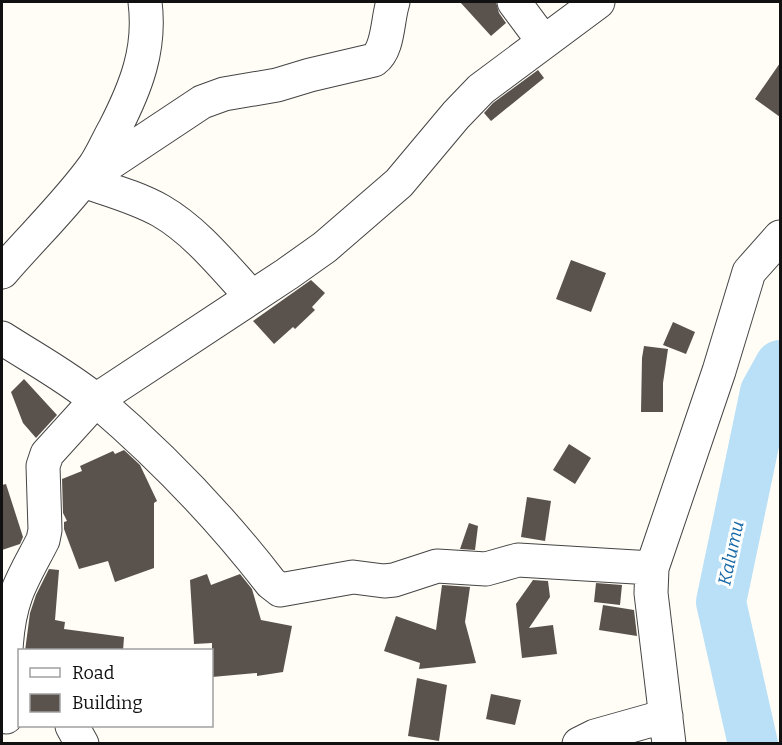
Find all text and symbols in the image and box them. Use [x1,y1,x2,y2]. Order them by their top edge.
water label: Kalumu [713,519,749,587]
legend [18,649,213,727]
text: Road [72,662,115,684]
text: Building [72,692,143,714]

